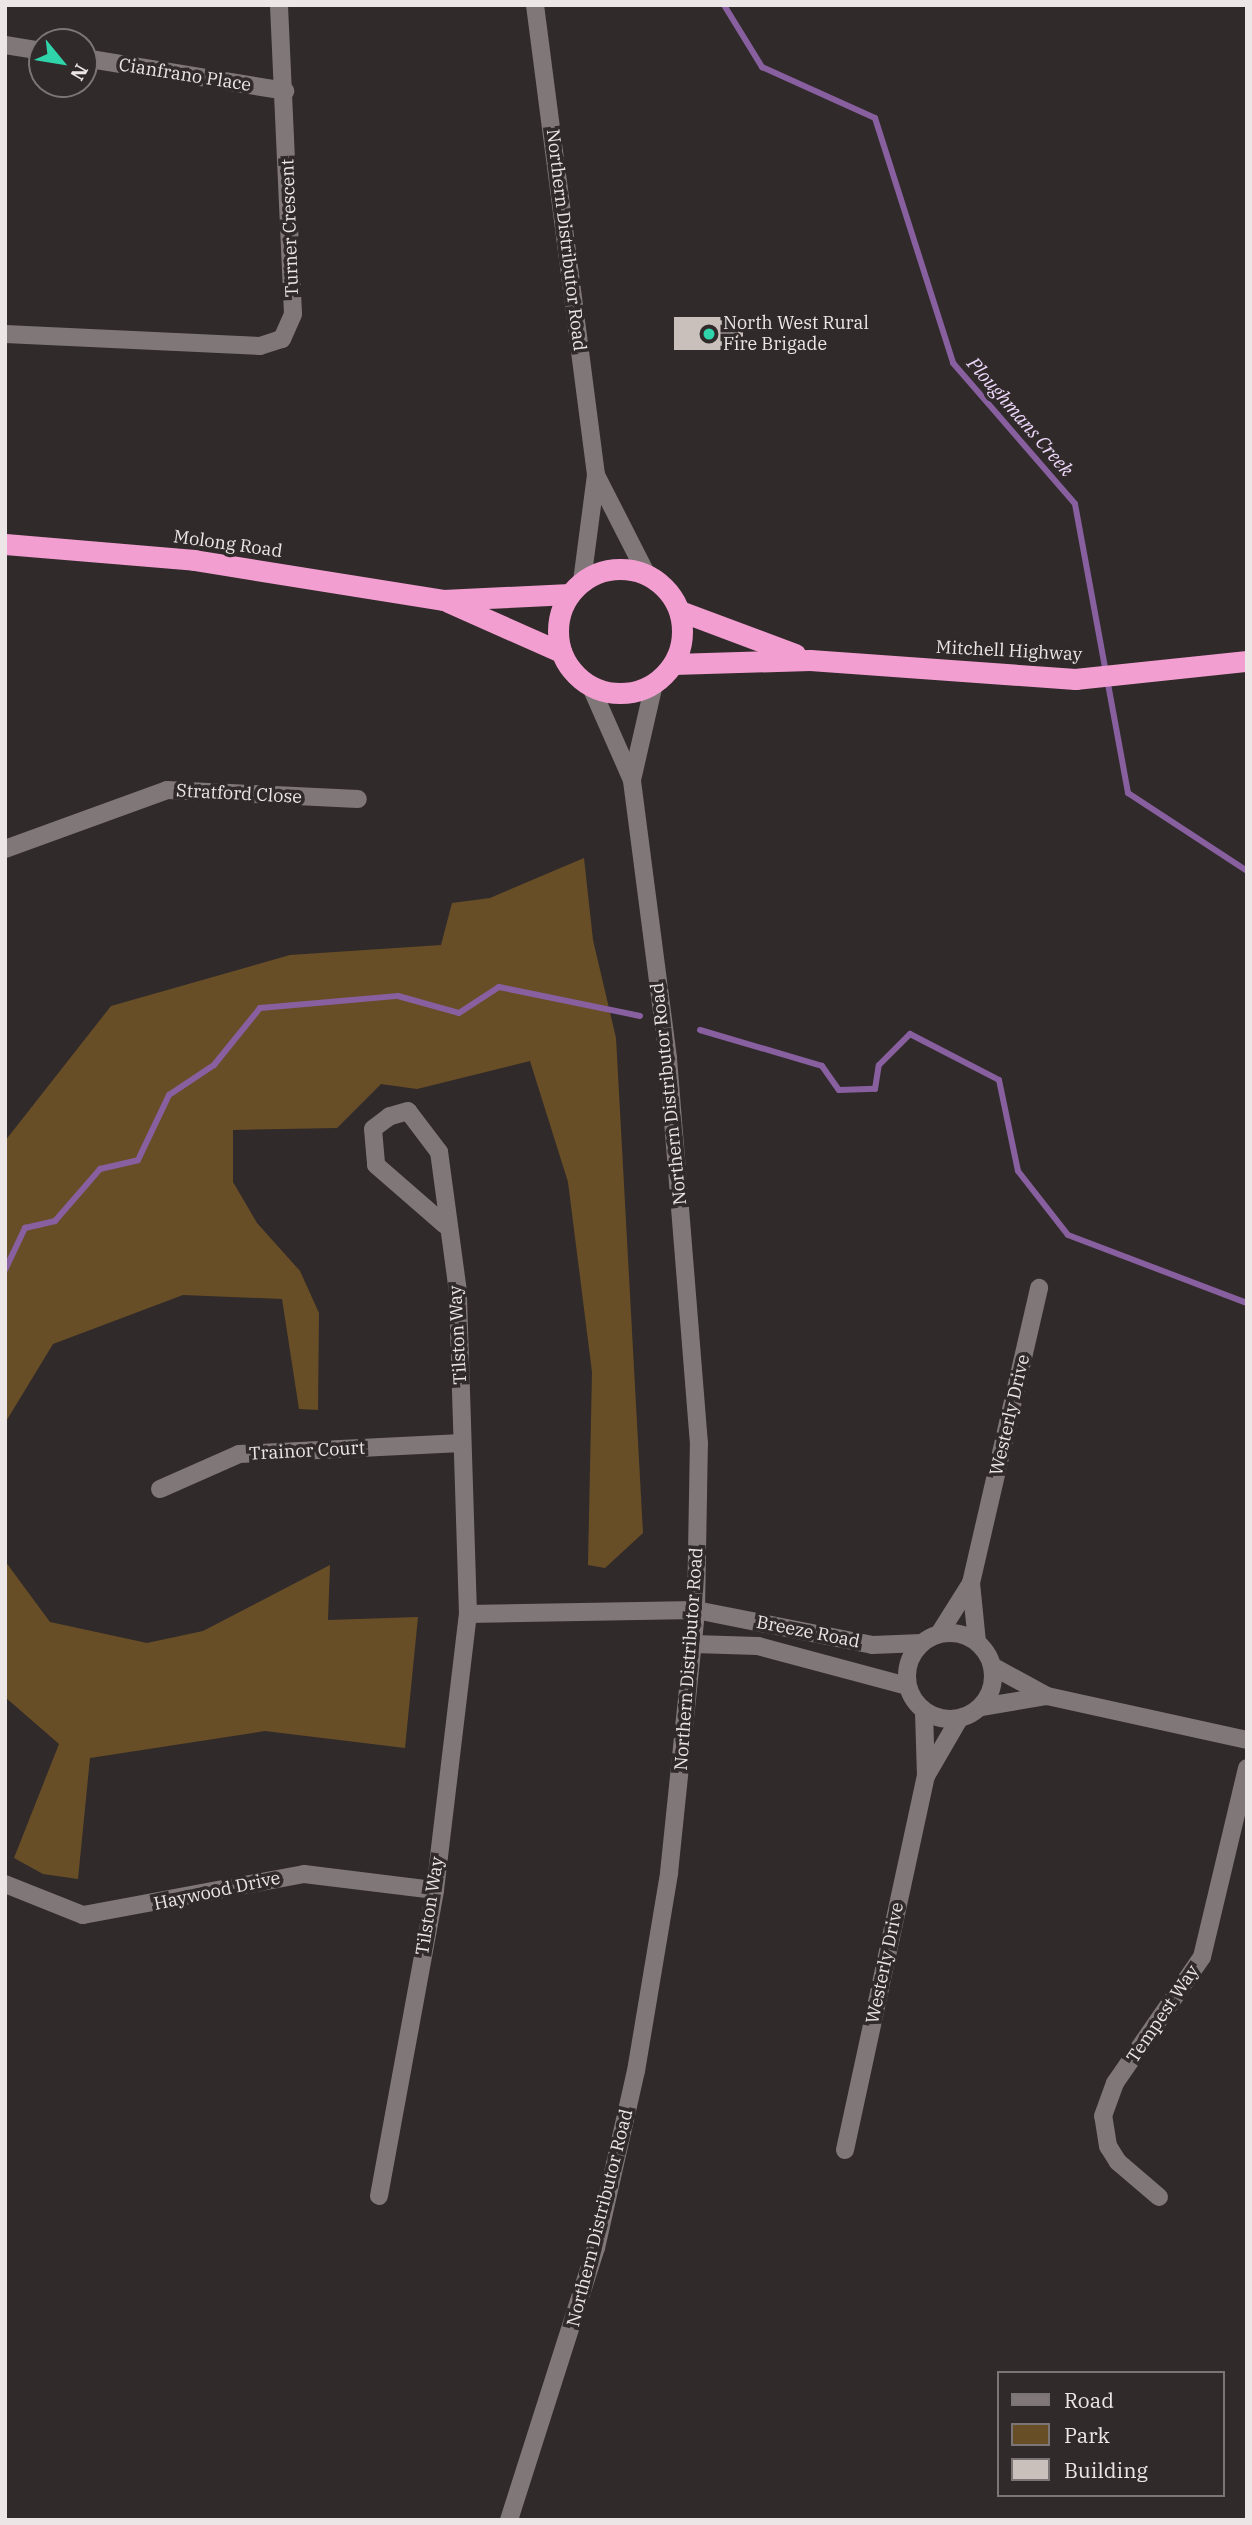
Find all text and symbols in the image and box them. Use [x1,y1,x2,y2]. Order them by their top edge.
north arrow [28,28,98,98]
street label: Cianfrano Place [117,54,253,96]
text: N [65,60,94,85]
street label: Northern Distributor Road [542,128,590,352]
street label: Turner Crescent [277,159,303,297]
place label: North West Rural Fire Brigade [723,313,869,356]
marker: North West Rural Fire Brigade [701,326,717,342]
water label: Ploughmans Creek [962,353,1078,481]
street label: Molong Road [172,526,284,562]
street label: Mitchell Highway [935,636,1083,666]
street label: Stratford Close [176,780,302,808]
street label: Northern Distributor Road [647,982,691,1206]
street label: Tilston Way [445,1285,471,1385]
street label: Westerly Drive [986,1352,1034,1478]
street label: Trainor Court [248,1437,366,1465]
street label: Northern Distributor Road [670,1547,708,1771]
street label: Breeze Road [754,1611,862,1653]
street label: Tilston Way [412,1855,448,1957]
street label: Haywood Drive [152,1867,282,1915]
street label: Westerly Drive [862,1900,908,2026]
street label: Tempest Way [1122,1961,1204,2067]
street label: Northern Distributor Road [562,2107,638,2329]
legend [996,2371,1224,2497]
text: Road [1064,2386,1114,2414]
text: Park [1064,2421,1110,2449]
text: Building [1064,2456,1148,2484]

